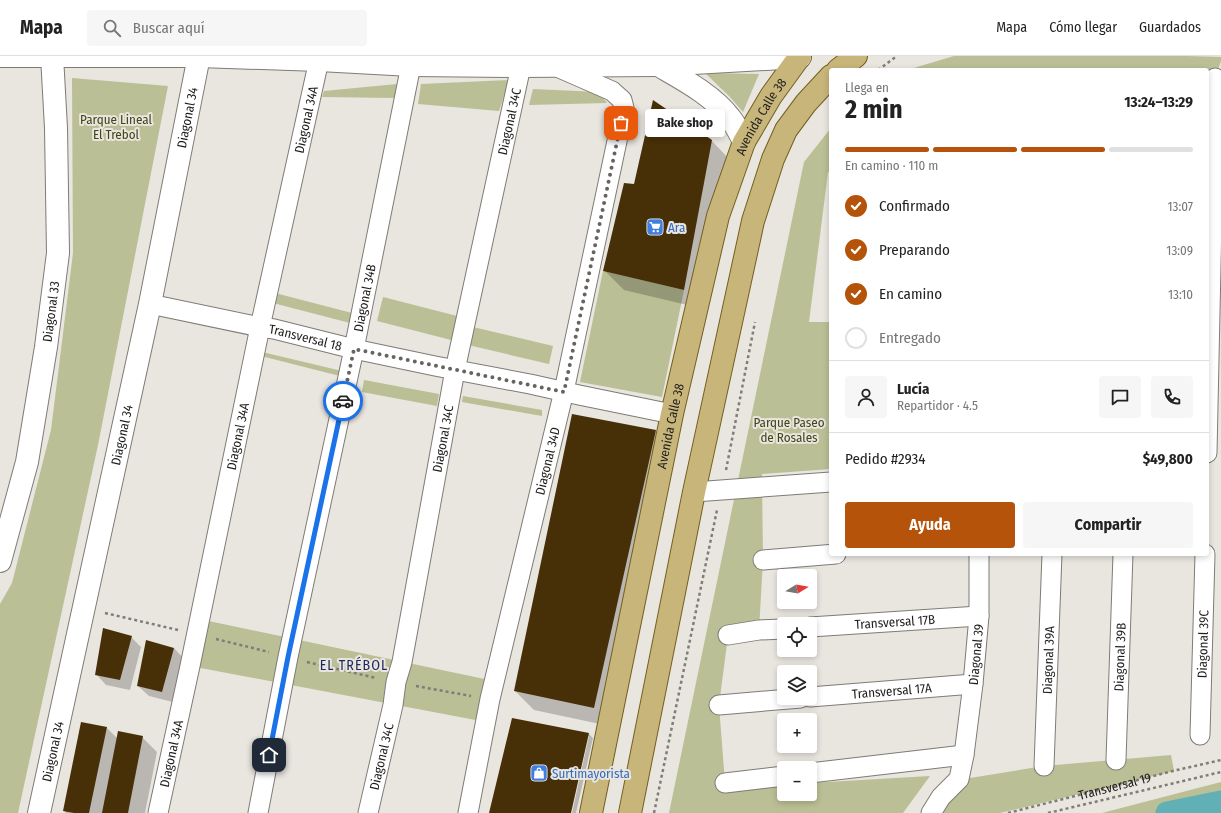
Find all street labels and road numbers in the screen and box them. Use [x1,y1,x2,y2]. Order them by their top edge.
street label: Avenida Calle 38 [733,75,789,157]
street label: Diagonal 34A [291,84,321,155]
street label: Diagonal 34 [174,86,200,149]
street label: Diagonal 34C [494,86,524,156]
street label: Diagonal 34B [350,263,378,333]
street label: Diagonal 33 [39,280,62,343]
street label: Transversal 18 [268,321,344,353]
street label: Avenida Calle 38 [654,382,686,470]
street label: Diagonal 34A [223,401,252,471]
street label: Diagonal 34 [108,403,135,467]
street label: Diagonal 34C [429,403,456,473]
street label: Diagonal 34D [532,426,563,496]
street label: Diagonal 39C [1194,609,1211,678]
street label: Transversal 17B [854,611,936,632]
street label: Diagonal 39 [965,623,986,686]
street label: Diagonal 39B [1111,623,1128,692]
street label: Diagonal 39A [1039,626,1057,694]
street label: Transversal 17A [851,680,932,701]
street label: Diagonal 34A [156,718,186,788]
street label: Diagonal 34 [39,720,66,783]
street label: Diagonal 34C [366,721,396,791]
street label: Transversal 19 [1077,769,1153,802]

